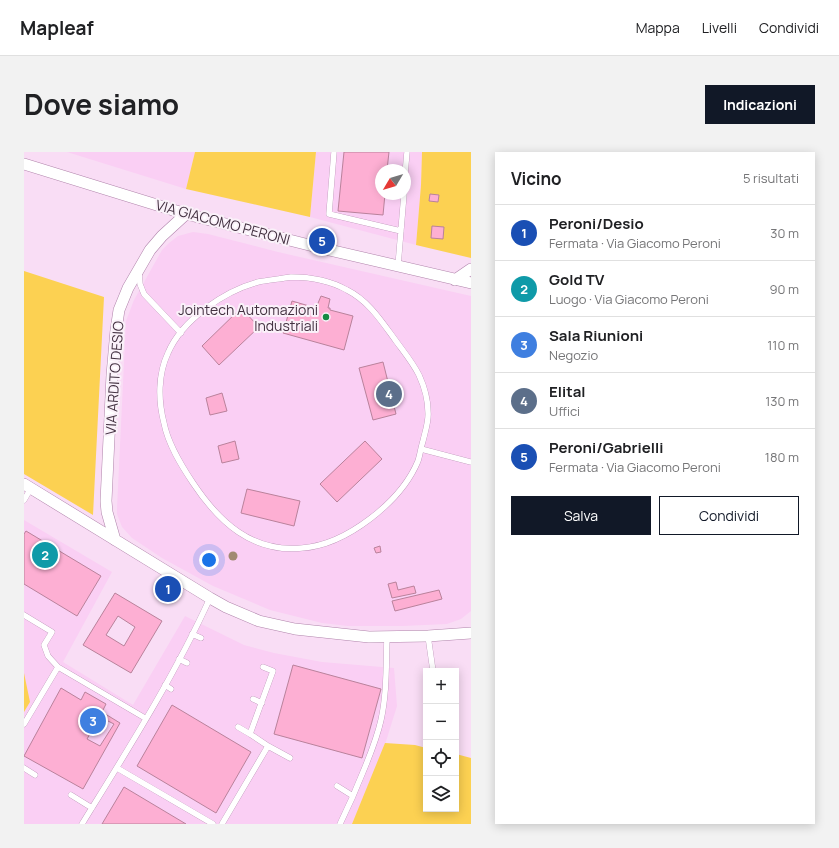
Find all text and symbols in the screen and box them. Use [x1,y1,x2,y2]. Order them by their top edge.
text: Mapleaf [20,15,94,41]
text: Mappa [636,18,680,37]
text: Livelli [702,18,737,37]
text: Condividi [759,18,819,37]
text: Dove siamo [24,85,179,123]
button: Indicazioni [705,85,815,124]
north arrow [375,164,411,200]
text: Vicino [511,167,562,190]
text: 5 risultati [743,169,799,187]
street label: VIA GIACOMO PERONI [154,195,292,249]
text: Peroni/Desio [549,213,644,234]
text: 1 [521,224,527,242]
text: 30 m [770,224,799,242]
pin: 5 [309,226,335,256]
text: Fermata · Via Giacomo Peroni [549,234,721,252]
text: Gold TV [549,269,604,290]
text: 2 [520,280,528,298]
text: 90 m [769,280,799,298]
text: Luogo · Via Giacomo Peroni [549,290,709,308]
place label: Jointech Automazioni Industriali [178,300,318,335]
marker: Jointech Automazioni Industriali [321,312,331,322]
street label: VIA ARDITO DESIO [101,320,127,436]
text: Sala Riunioni [549,325,643,346]
text: 3 [520,336,528,354]
text: 110 m [767,336,799,354]
text: Negozio [549,346,598,364]
pin: 4 [376,379,402,409]
text: Elital [549,381,586,402]
text: 4 [520,392,528,410]
text: 130 m [765,392,799,410]
text: Uffici [549,402,580,420]
text: Peroni/Gabrielli [549,437,663,458]
text: 5 [520,448,528,466]
text: 180 m [765,448,799,466]
text: Fermata · Via Giacomo Peroni [549,458,721,476]
button: Salva [511,496,651,535]
button: Condividi [659,496,799,535]
pin: 2 [32,540,58,570]
your location [199,550,219,570]
pin: 1 [155,574,181,604]
map controls [423,668,459,812]
button: + [423,668,459,704]
button: − [423,704,459,740]
pin: 3 [80,706,106,736]
button: locate [423,740,459,776]
button: layers [423,776,459,812]

